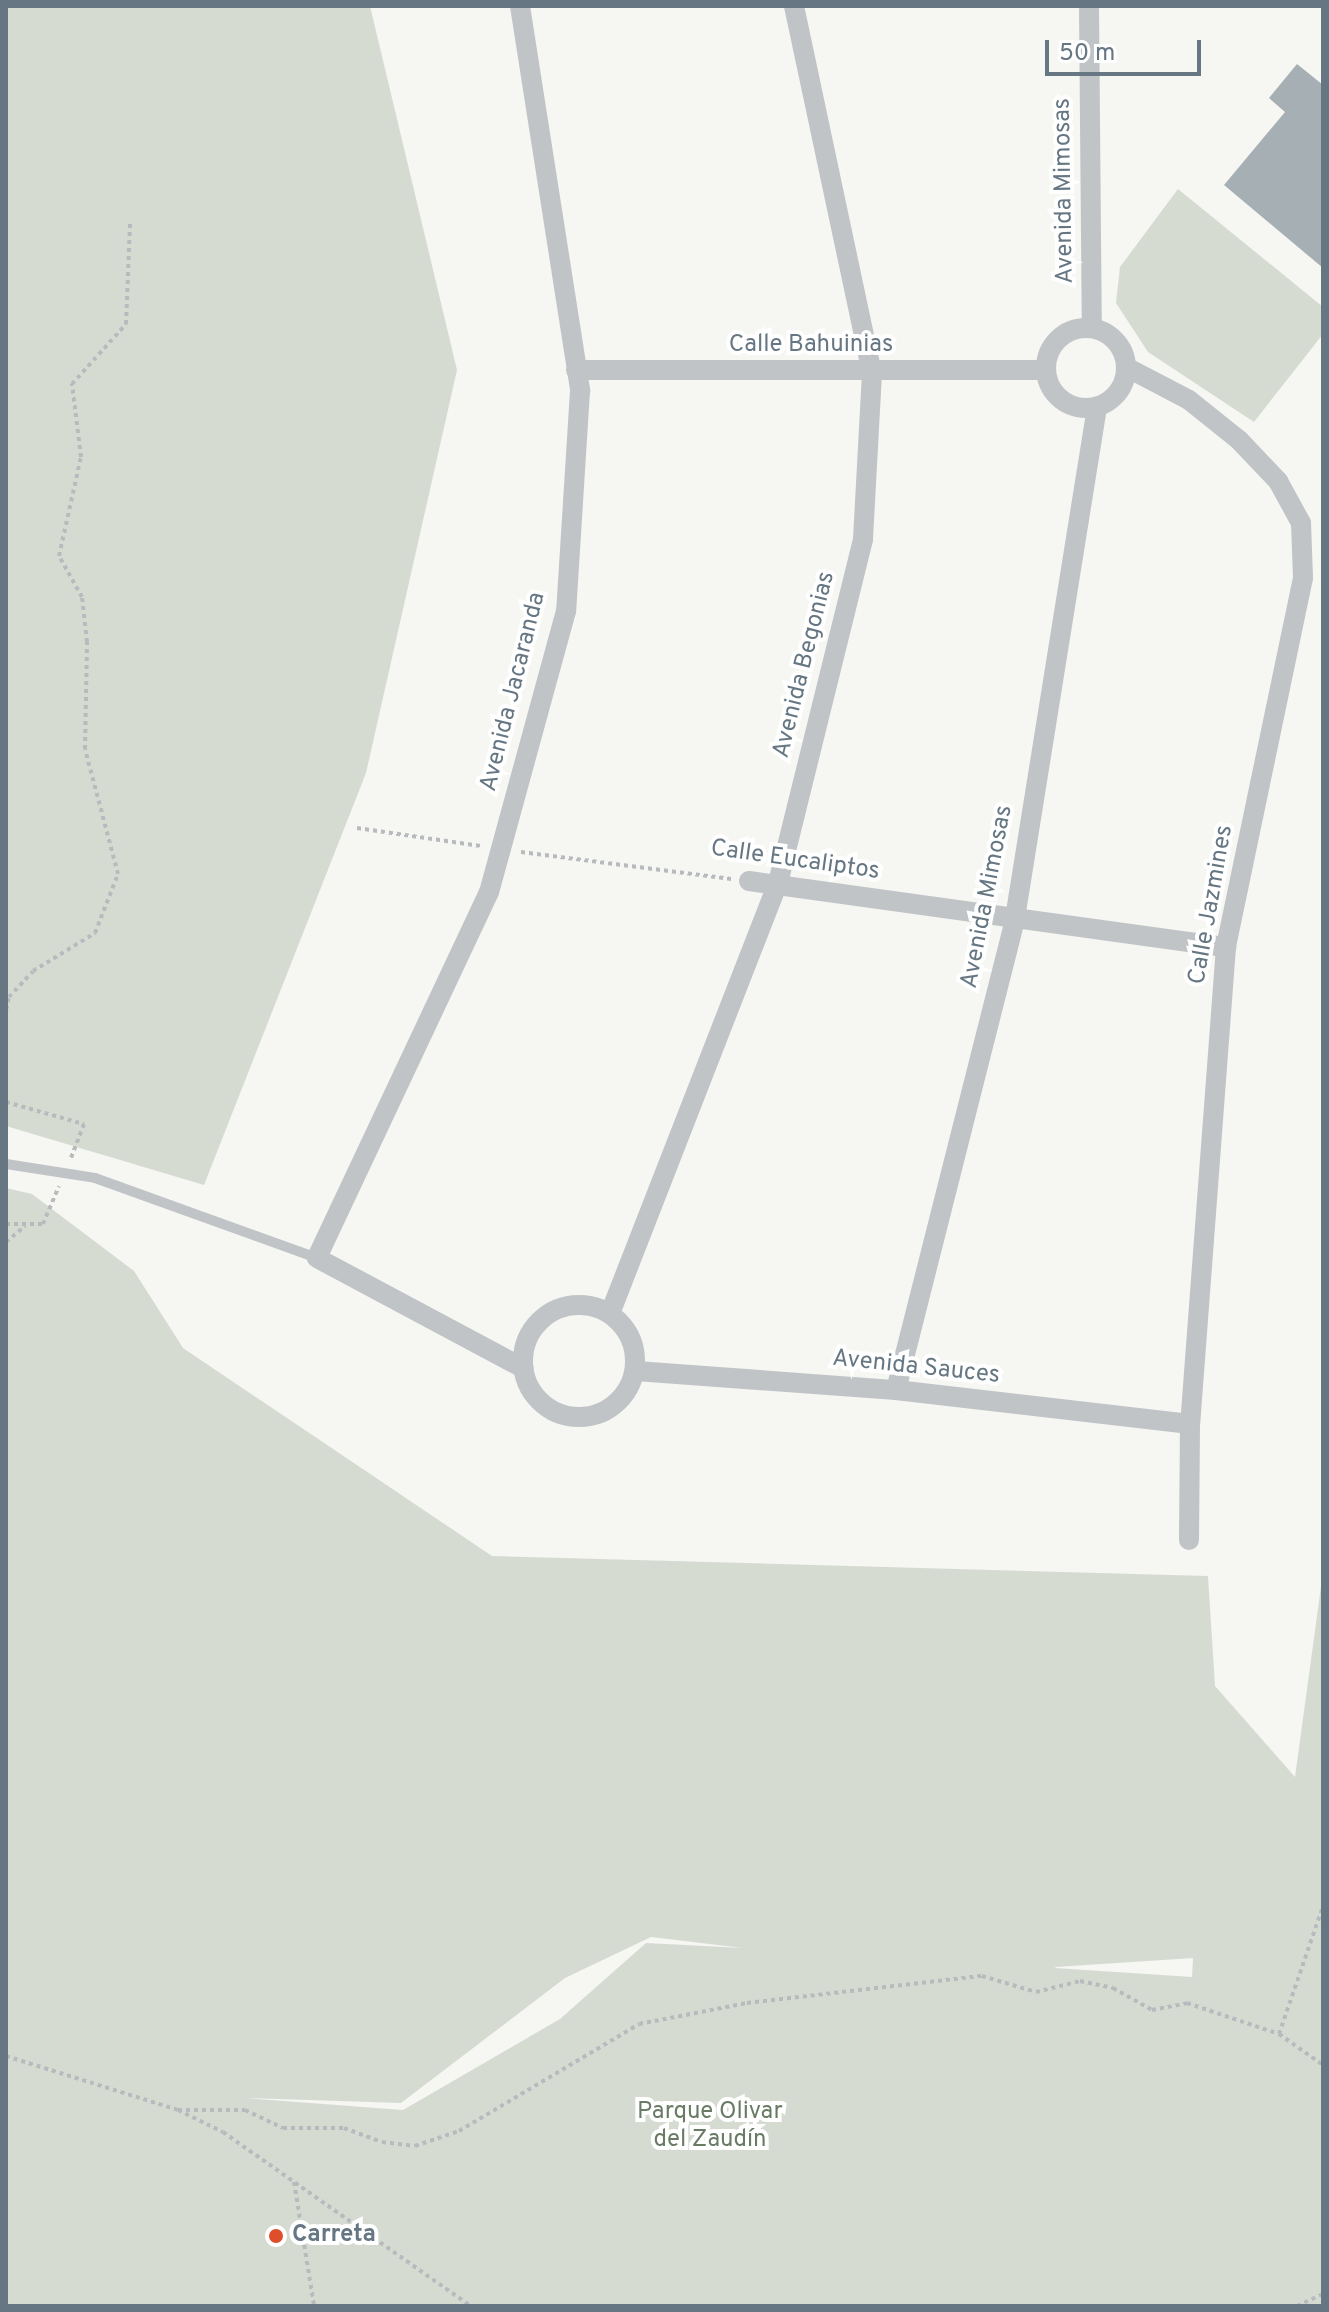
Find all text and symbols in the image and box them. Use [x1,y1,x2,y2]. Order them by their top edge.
scale bar [1049,24,1205,74]
text: 50 m [1059,39,1115,69]
street label: Avenida Mimosas [1049,98,1081,284]
street label: Calle Bahuinias [729,332,893,360]
street label: Avenida Begonias [768,569,842,761]
street label: Avenida Jacaranda [475,589,553,795]
street label: Avenida Mimosas [956,803,1020,991]
street label: Calle Jazmines [1184,823,1240,987]
street label: Calle Eucaliptos [709,835,881,887]
street label: Avenida Sauces [831,1345,1001,1391]
park label: Parque Olivar del Zaudín [637,2099,783,2155]
place label: Carreta [292,2222,376,2250]
marker: Carreta [267,2227,285,2245]

